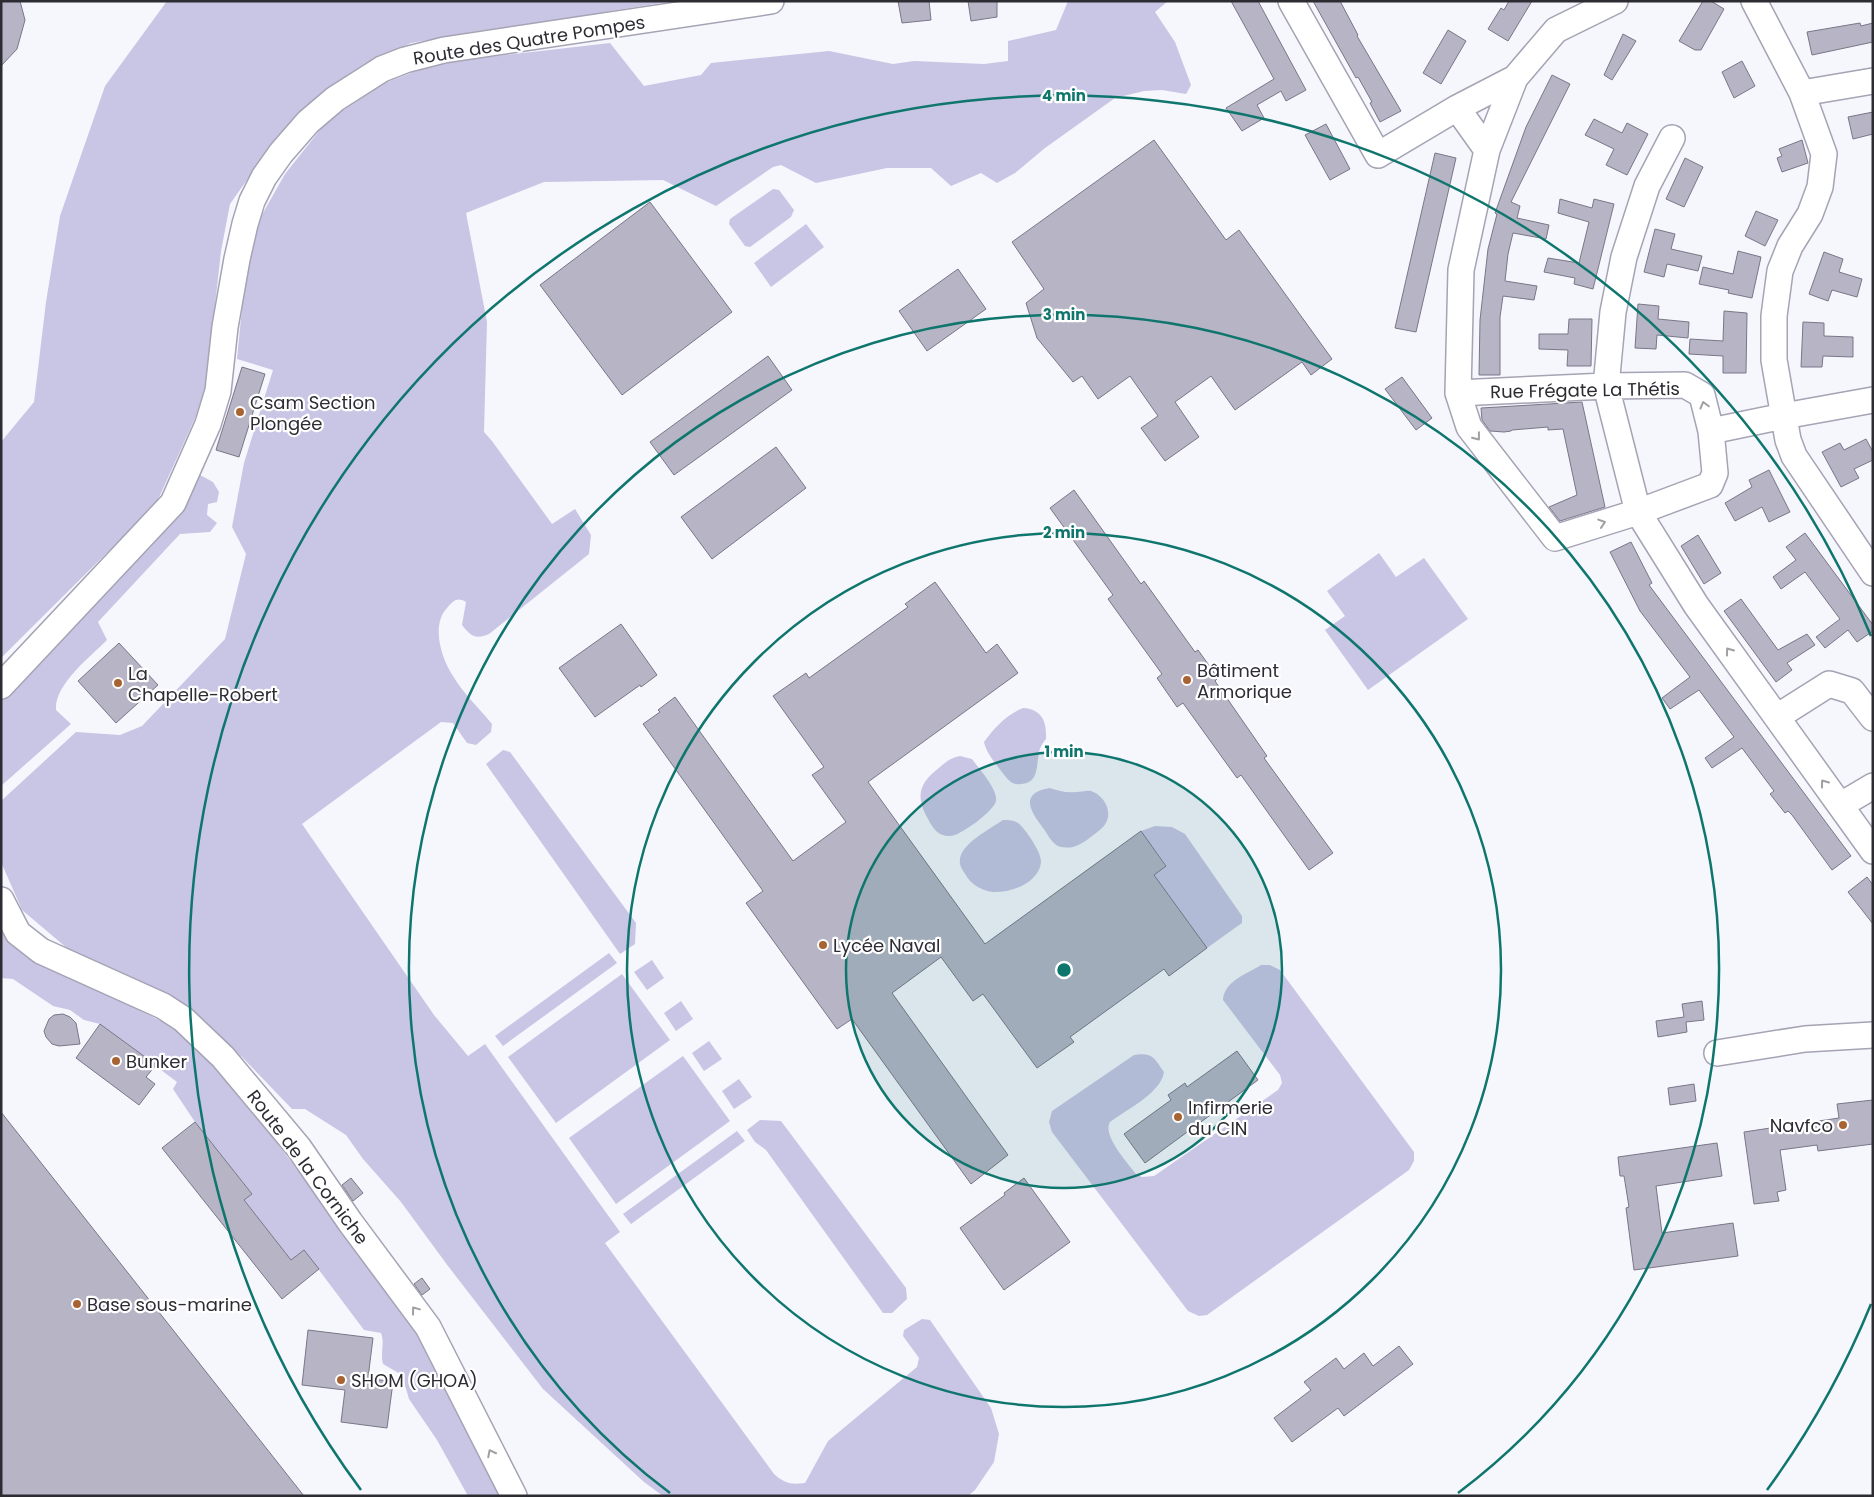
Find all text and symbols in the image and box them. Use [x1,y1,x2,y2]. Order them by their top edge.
street label: Route des Quatre Pompes [411,9,647,71]
text: 4 min [1042,85,1086,106]
text: 3 min [1043,304,1085,325]
street label: Rue Frégate La Thétis [1490,376,1680,404]
place label: Csam Section Plongée [250,390,375,436]
one-way arrow [1700,401,1710,409]
marker: Csam Section Plongée [234,406,246,418]
one-way arrow [1472,432,1481,441]
one-way arrow [1597,519,1605,529]
text: 2 min [1043,522,1085,543]
one-way arrow [1726,647,1735,657]
place label: Bâtiment Armorique [1197,658,1292,704]
place label: La Chapelle-Robert [128,661,278,707]
marker: Bâtiment Armorique [1181,674,1193,686]
marker: La Chapelle-Robert [112,677,124,689]
text: 1 min [1044,741,1084,762]
one-way arrow [1821,779,1830,789]
place label: Lycée Naval [833,933,940,958]
marker: Lycée Naval [817,939,829,951]
centre of rings [1055,961,1073,979]
place label: Bunker [126,1049,188,1074]
marker: Bunker [110,1055,122,1067]
street label: Route de la Corniche [242,1085,374,1249]
place label: Infirmerie du CIN [1188,1095,1273,1141]
marker: Infirmerie du CIN [1172,1111,1184,1123]
place label: Navfco [1770,1113,1833,1138]
marker: Navfco [1837,1119,1849,1131]
place label: Base sous-marine [87,1292,252,1317]
marker: Base sous-marine [71,1298,83,1310]
one-way arrow [412,1306,421,1315]
place label: SHOM (GHOA) [351,1368,478,1393]
marker: SHOM (GHOA) [335,1374,347,1386]
one-way arrow [487,1449,497,1458]

